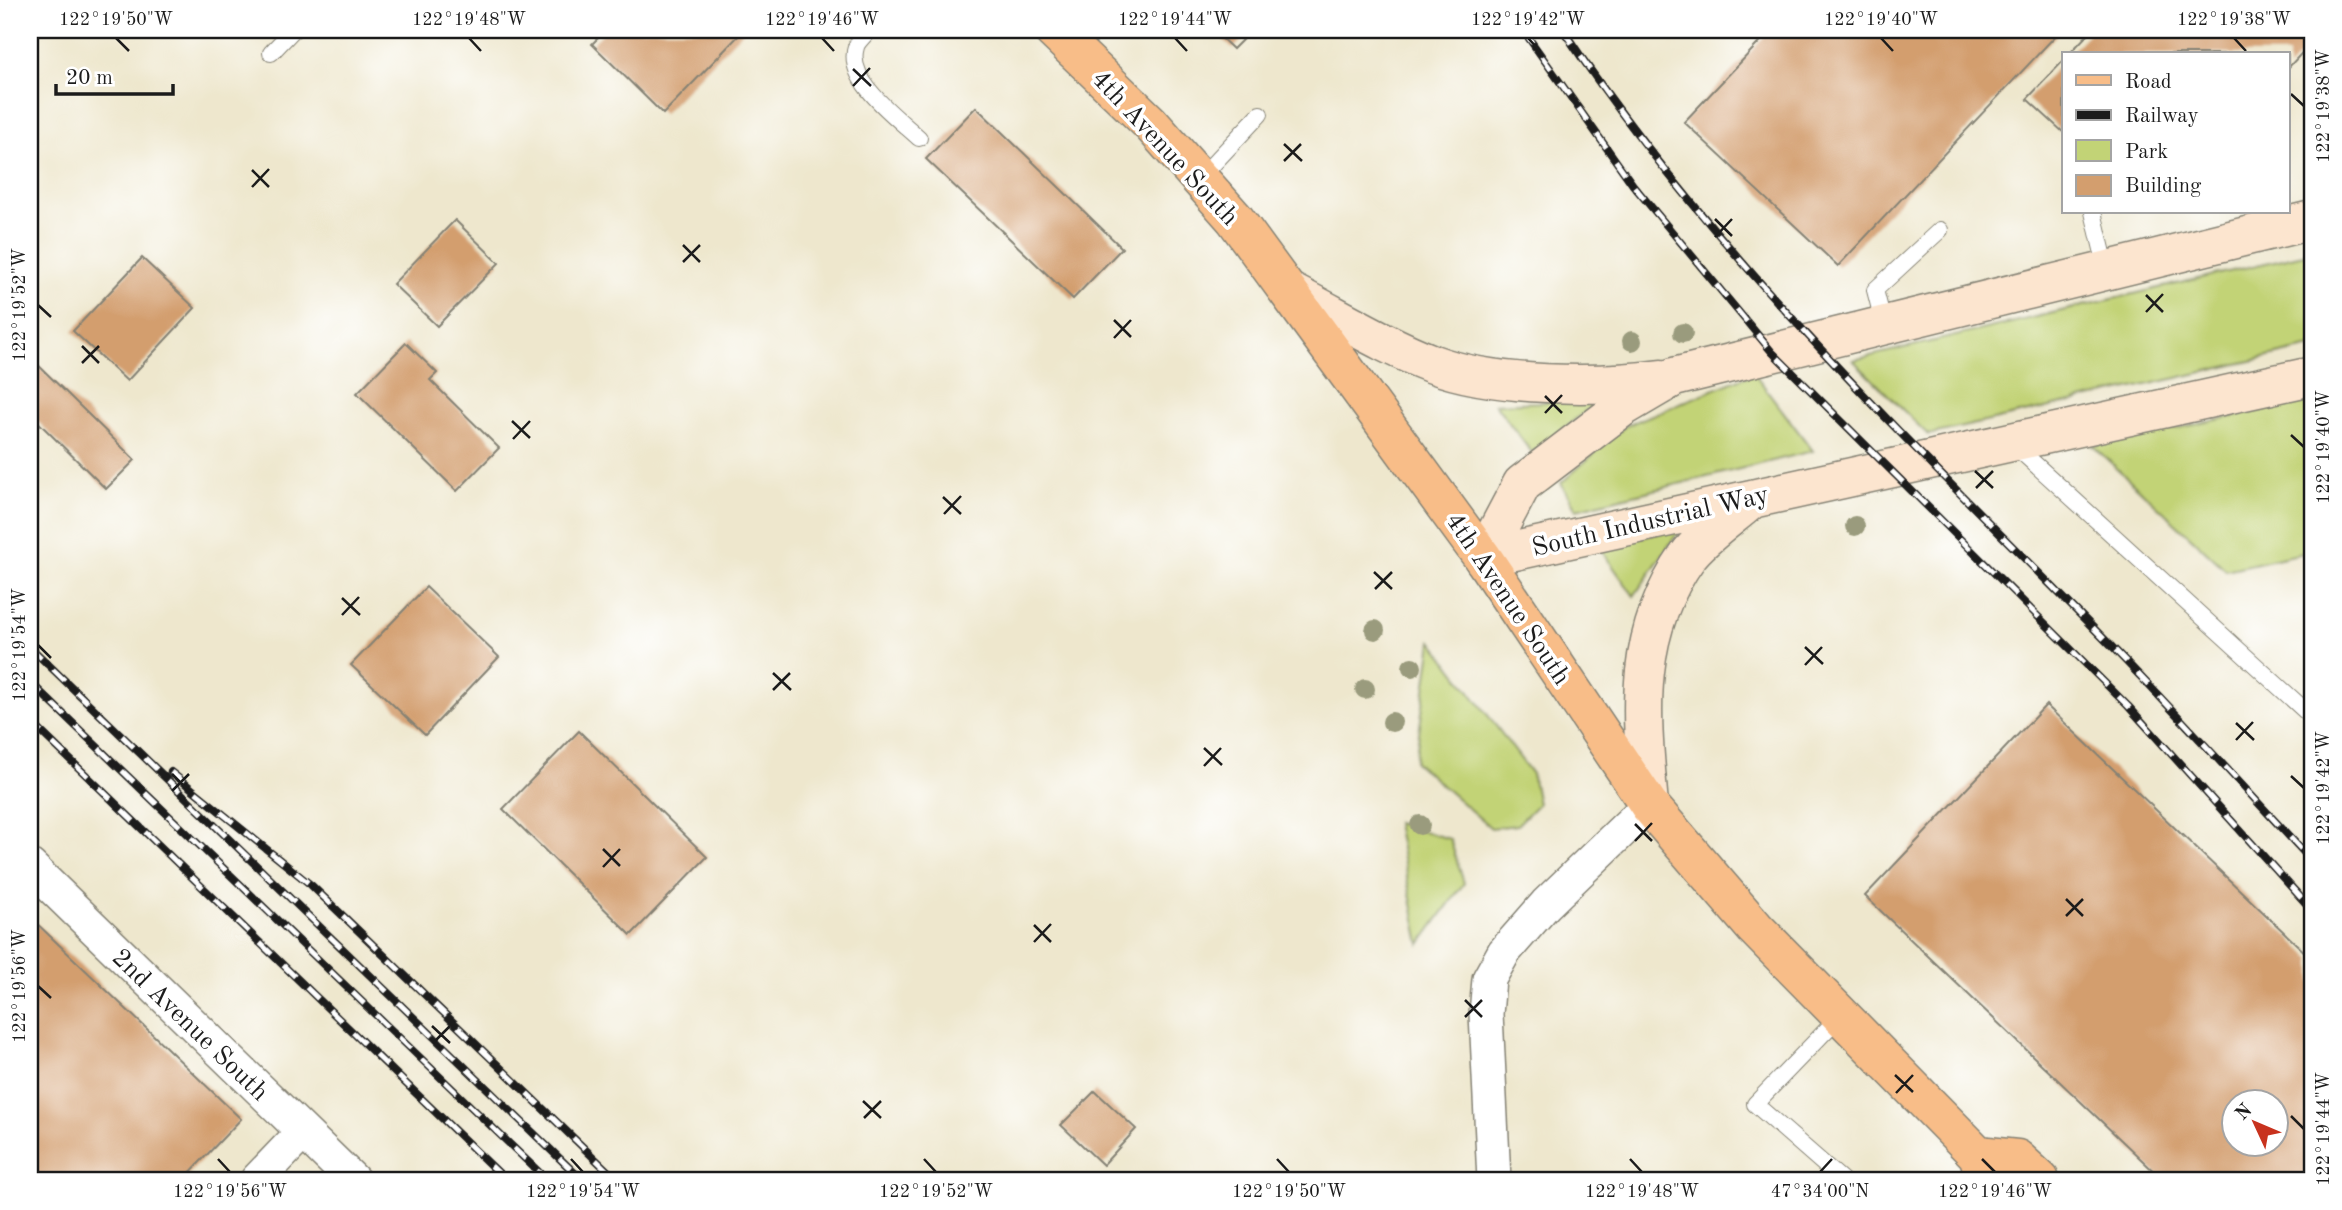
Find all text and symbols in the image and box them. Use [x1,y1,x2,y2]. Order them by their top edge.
text: 122°19'50"W [59,11,173,29]
text: 122°19'48"W [412,11,526,29]
text: 122°19'46"W [765,11,879,29]
text: 122°19'44"W [1118,11,1232,29]
text: 122°19'42"W [1471,11,1585,29]
text: 122°19'40"W [1824,11,1938,29]
text: 122°19'38"W [2177,11,2291,29]
text: 122°19'38"W [2315,49,2333,163]
scale bar [56,52,173,96]
legend [2062,52,2290,214]
street label: 4th Avenue South [1086,66,1243,231]
text: 20 m [66,68,113,89]
text: Road [2125,72,2172,93]
text: Railway [2125,106,2199,127]
text: Park [2125,142,2168,163]
text: Building [2125,176,2202,197]
text: 122°19'52"W [11,248,29,362]
text: 122°19'40"W [2315,390,2333,504]
street label: South Industrial Way [1529,482,1772,562]
street label: 4th Avenue South [1440,508,1574,690]
text: 122°19'54"W [11,588,29,702]
text: 122°19'42"W [2315,731,2333,845]
text: 122°19'56"W [11,929,29,1043]
street label: 2nd Avenue South [106,945,273,1106]
text: 122°19'44"W [2315,1072,2333,1186]
north arrow [2220,1088,2290,1158]
text: N [2233,1101,2257,1125]
text: 122°19'56"W [173,1183,287,1201]
text: 122°19'54"W [526,1183,640,1201]
text: 122°19'52"W [879,1183,993,1201]
text: 122°19'50"W [1232,1183,1346,1201]
text: 122°19'48"W [1585,1183,1699,1201]
text: 47°34'00"N [1771,1183,1869,1201]
text: 122°19'46"W [1938,1183,2052,1201]

